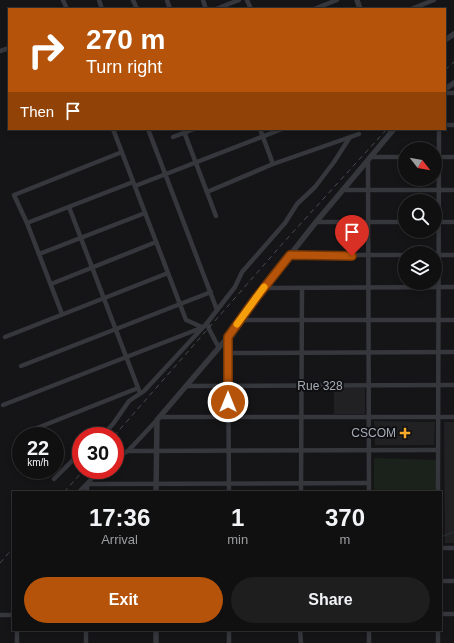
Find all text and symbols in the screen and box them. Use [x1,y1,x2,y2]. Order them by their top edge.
icon: right [20,24,72,76]
text: 270 m [86,24,165,55]
text: Turn right [86,57,162,77]
icon: arrive [62,100,84,122]
text: Then [20,103,54,120]
north arrow [398,142,442,186]
map controls [398,142,442,290]
button: search [398,194,442,238]
pin [335,215,369,256]
icon: arrive [341,221,363,243]
button: layers [398,246,442,290]
street label: Rue 328 [297,379,343,393]
position arrow [207,381,249,423]
place label: CSCOM [351,426,396,440]
speed limit sign: 30 [72,427,124,479]
marker: CSCOM [399,427,411,439]
text: 22 [27,437,49,459]
text: km/h [27,457,49,468]
text: 17:36 [89,504,150,531]
text: 1 [231,504,244,531]
text: 370 [325,504,365,531]
text: Arrival [101,532,138,547]
text: min [227,532,248,547]
text: m [340,532,350,547]
button: Exit [24,577,223,623]
button: Share [231,577,430,623]

